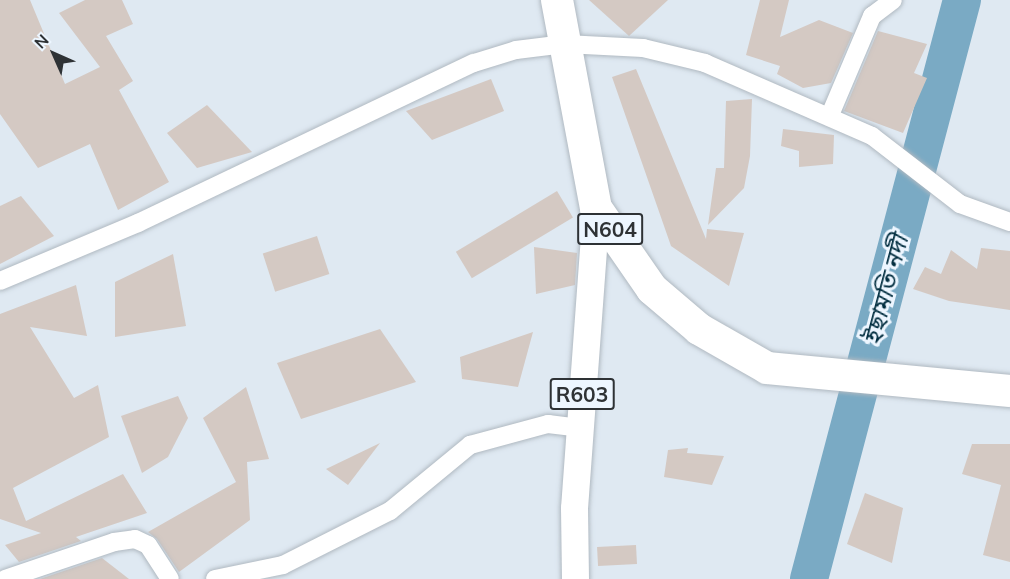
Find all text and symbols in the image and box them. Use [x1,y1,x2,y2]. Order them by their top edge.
north arrow [24,24,84,84]
text: N [30,30,53,53]
road number: N604 [577,211,643,247]
water label: ইছামতি নদী [858,232,914,348]
road number: R603 [549,376,615,412]

